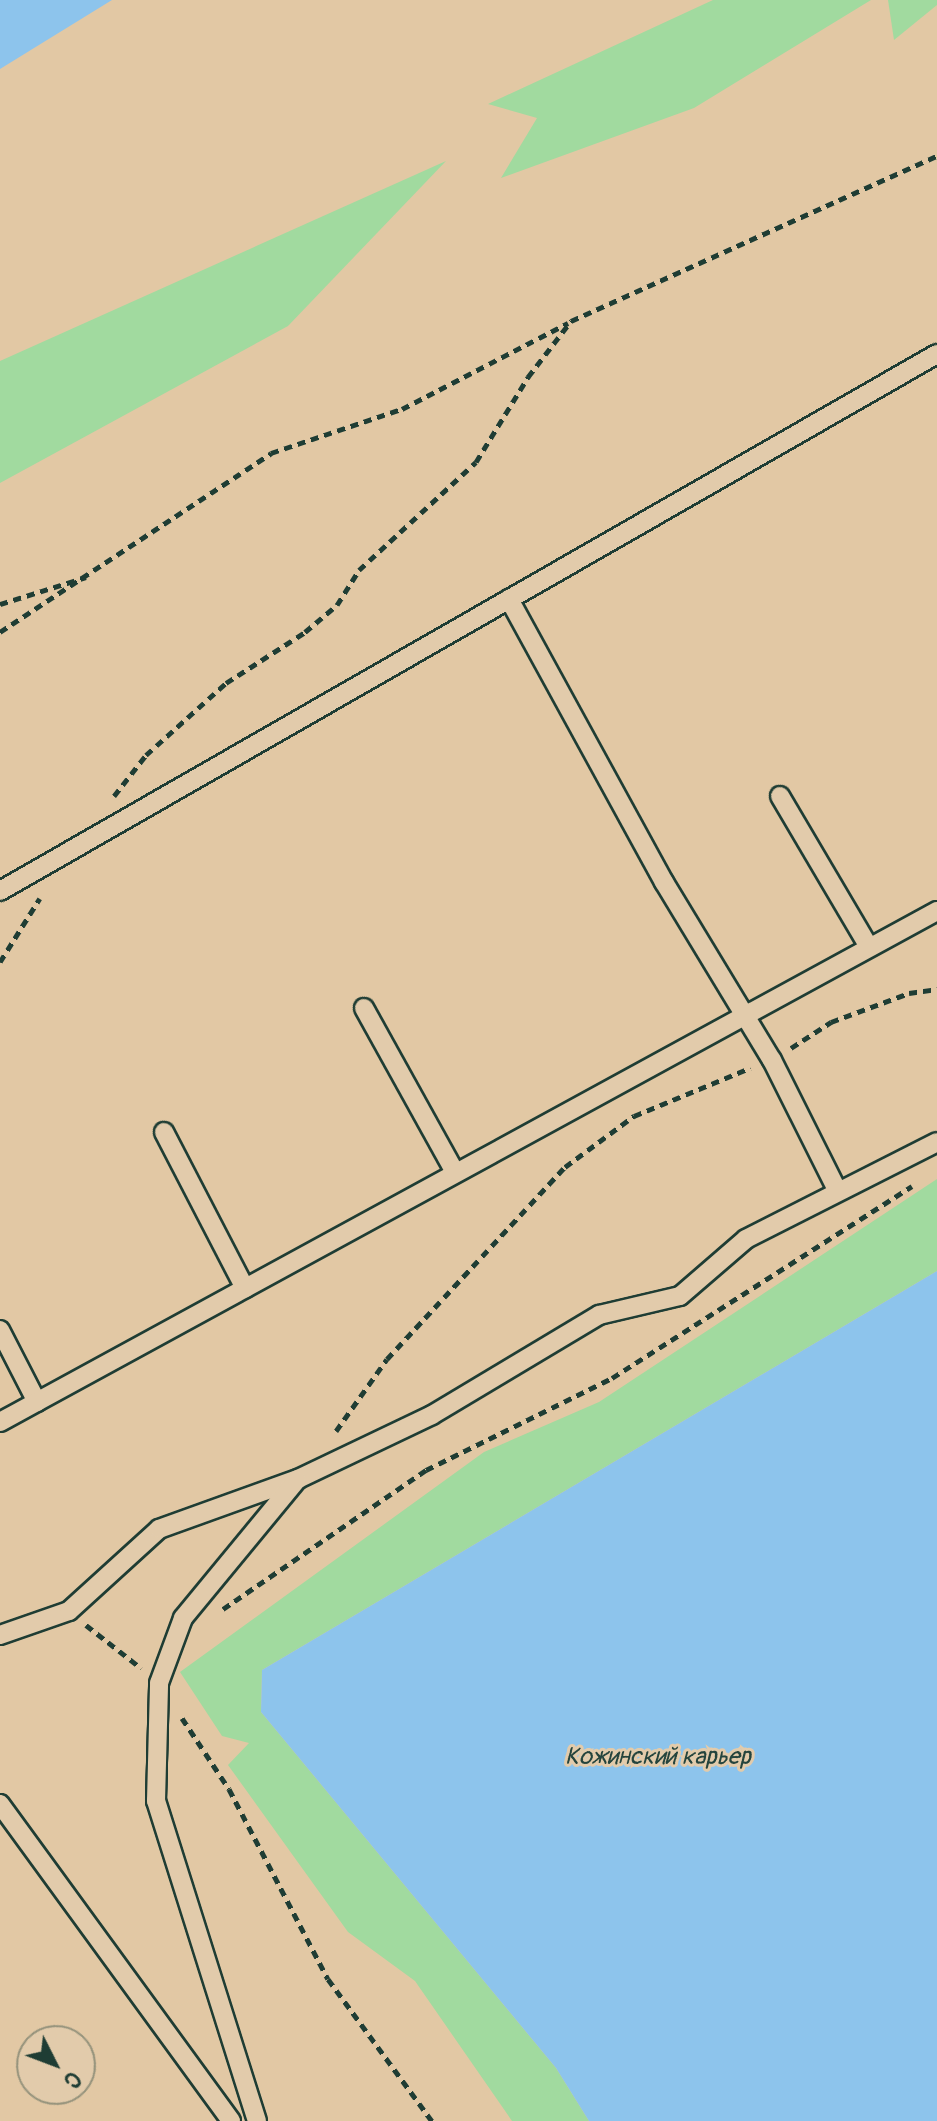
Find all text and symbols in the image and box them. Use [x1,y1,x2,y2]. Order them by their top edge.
water label: Кожинский карьер [565,1743,751,1771]
north arrow [16,2025,96,2105]
text: С [57,2065,87,2094]

